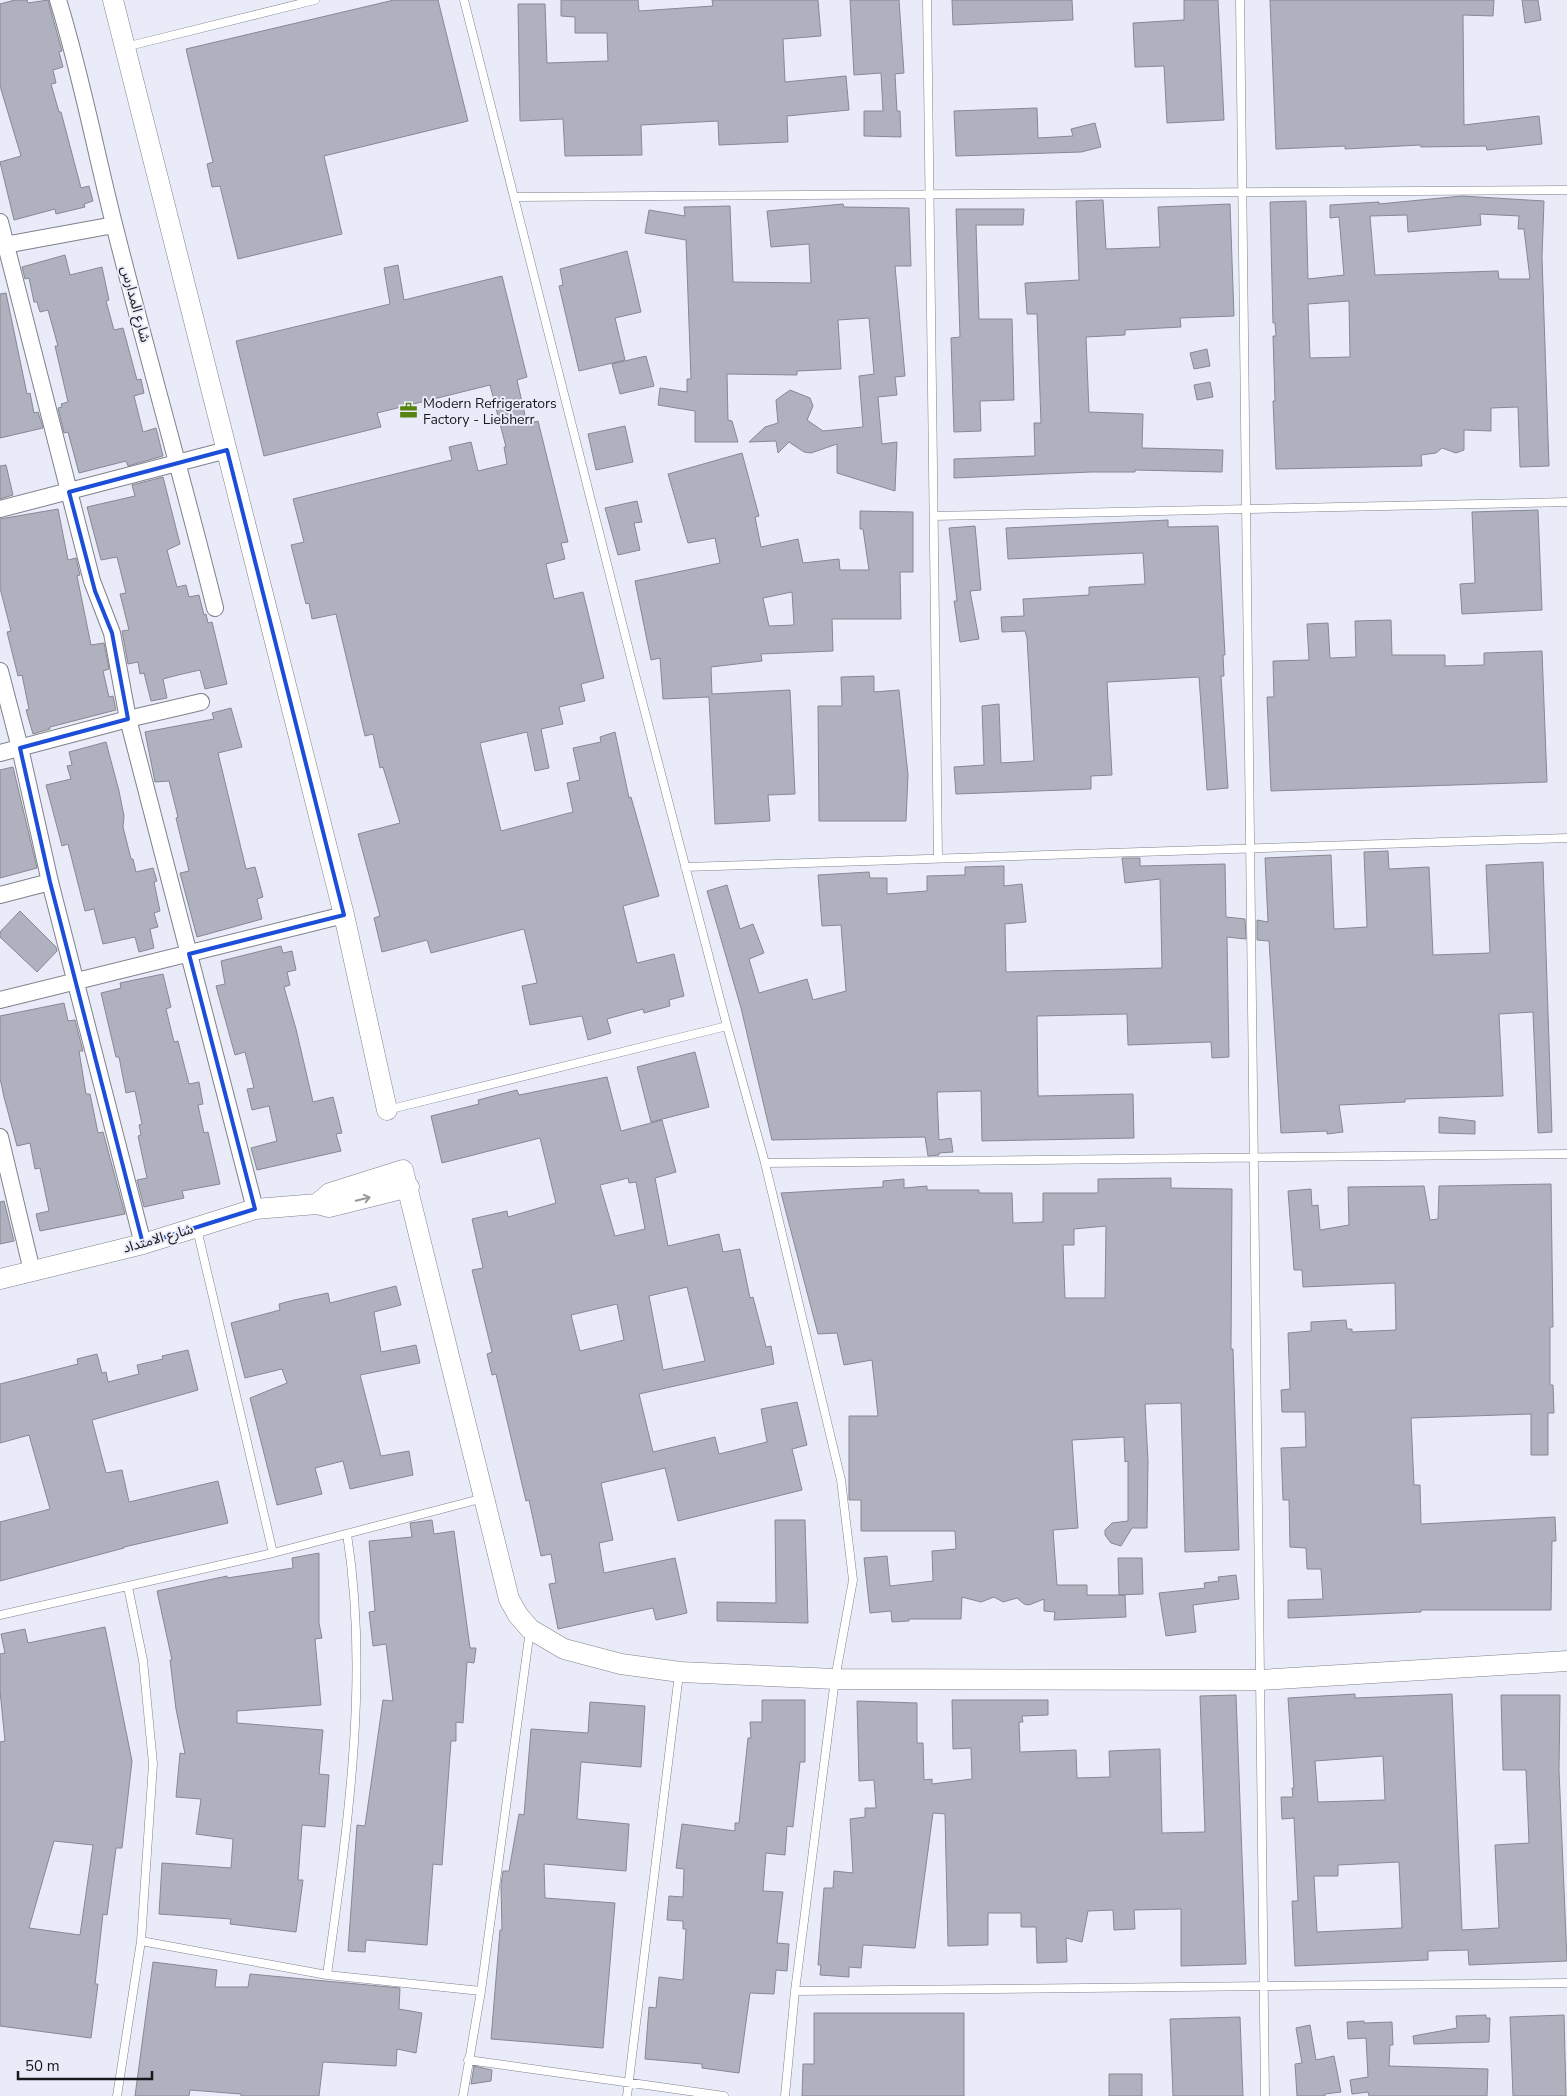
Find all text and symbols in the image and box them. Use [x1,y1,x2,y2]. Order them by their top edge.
street label: شارع المدارس [115,264,155,345]
place label: Modern Refrigerators Factory - Liebherr [423,394,557,429]
office icon: Modern Refrigerators Factory - Liebherr [399,401,419,421]
one-way arrow [354,1194,370,1203]
street label: شارع الامتداد [121,1219,196,1259]
scale bar [18,2048,151,2080]
text: 50 m [25,2056,60,2076]

